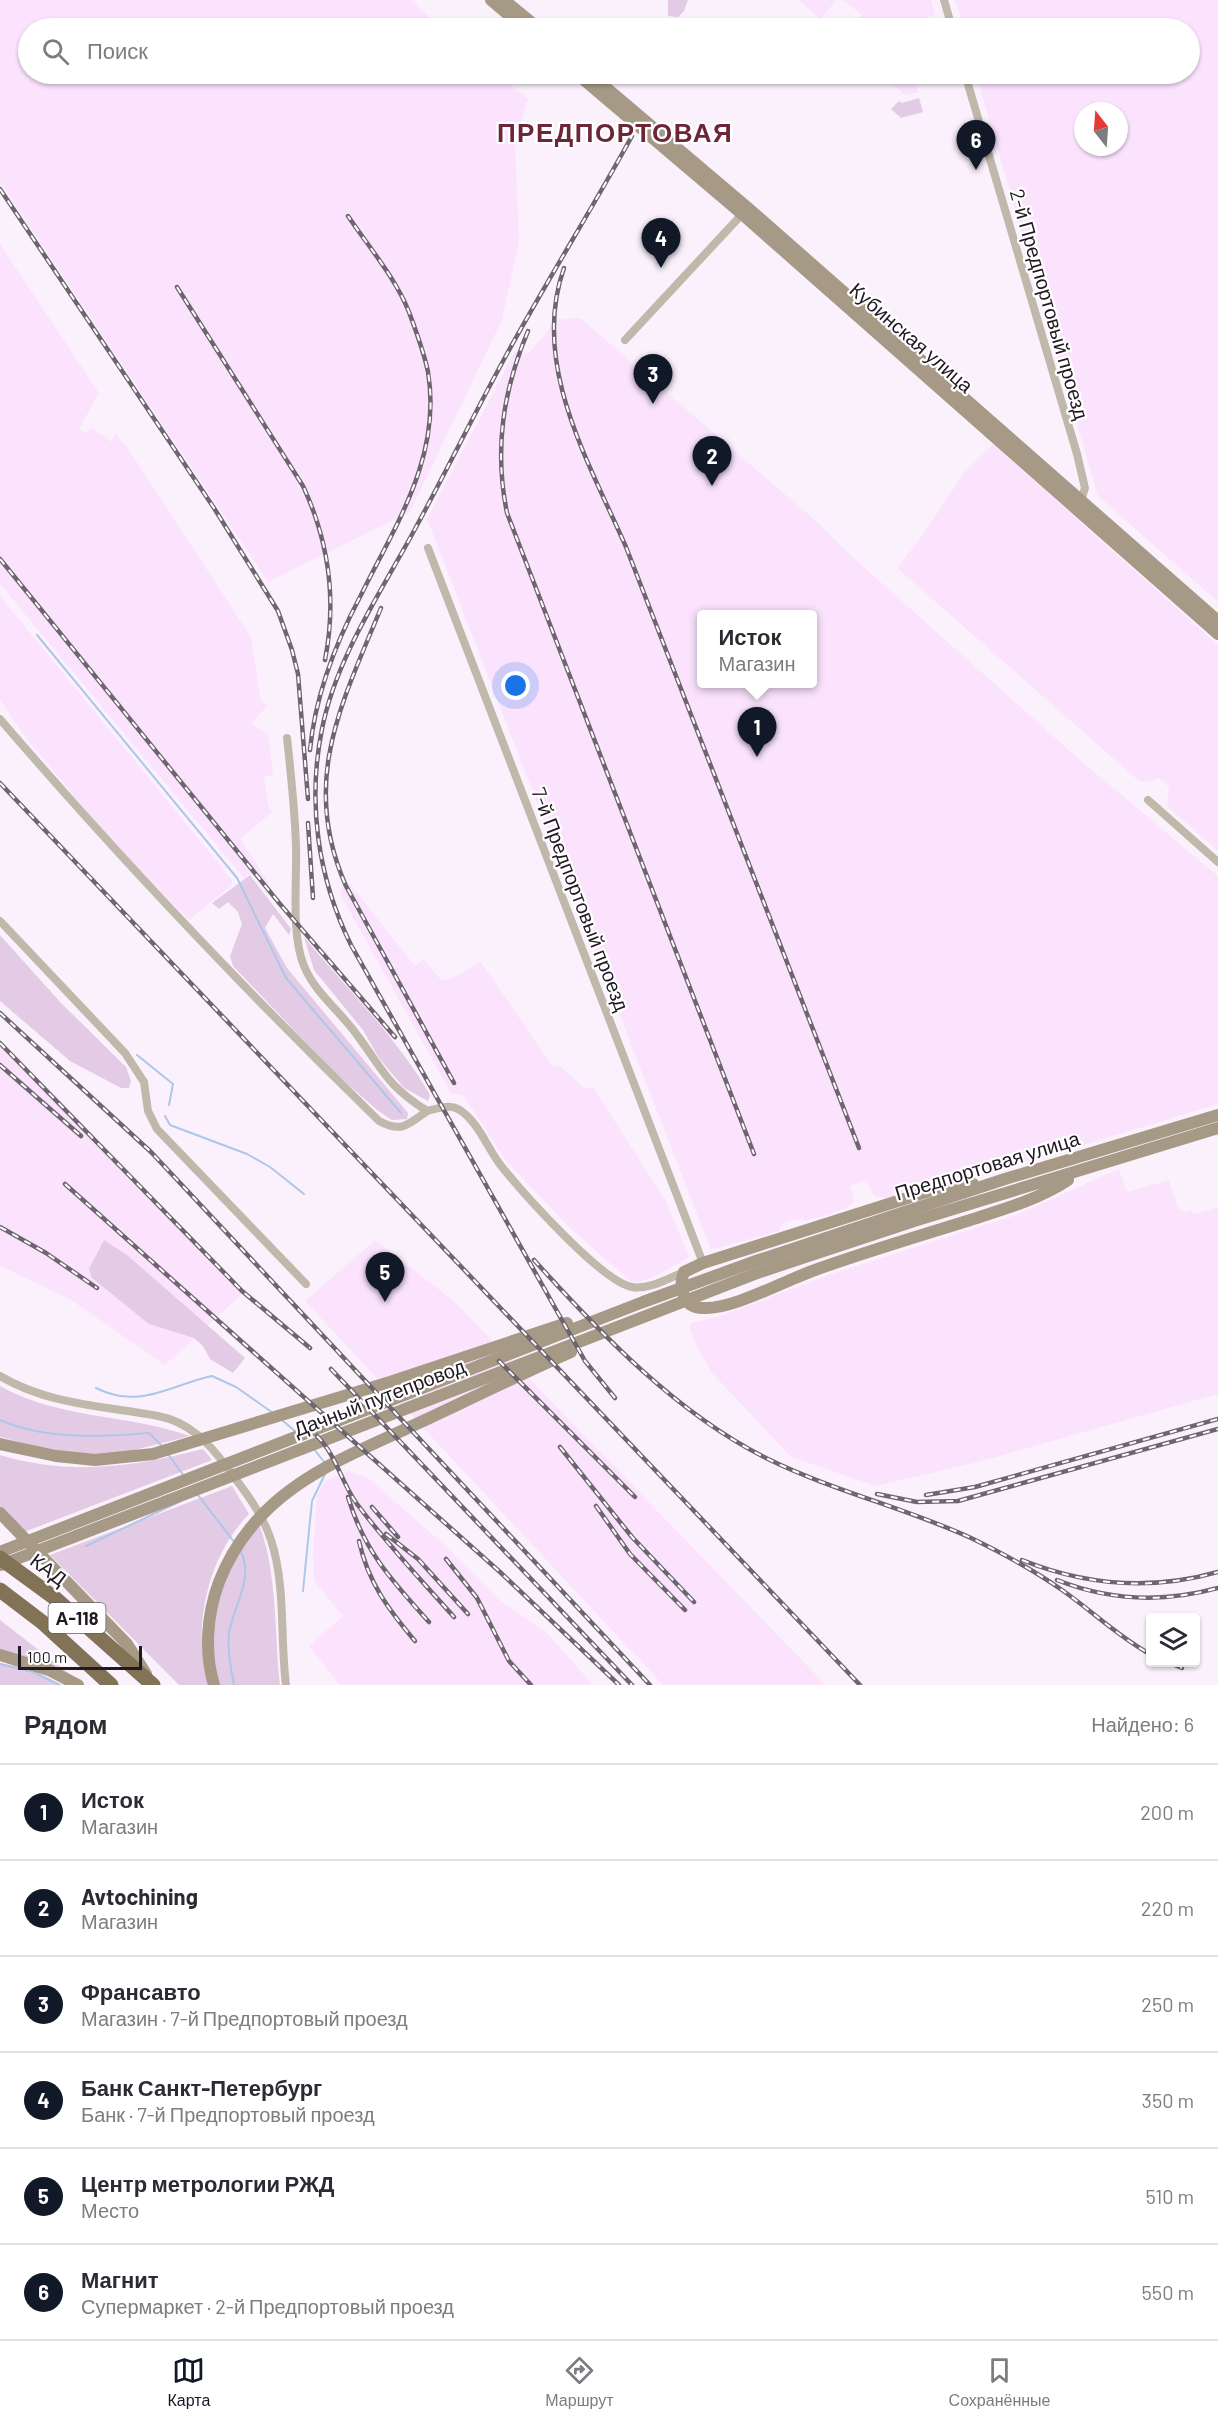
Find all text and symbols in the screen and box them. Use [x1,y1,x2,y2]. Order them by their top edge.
search box [18,18,1200,84]
icon: search [39,35,72,68]
text: Поиск [87,37,148,63]
north arrow [1074,102,1128,156]
district label: ПРЕДПОРТОВАЯ [497,116,733,147]
pin: 6 [956,120,996,170]
street label: 2-й Предпортовый проезд [1006,186,1095,422]
pin: 4 [642,218,680,268]
street label: Кубинская улица [845,277,979,398]
pin: 3 [634,354,672,404]
pin: 2 [692,436,732,486]
popup [697,610,817,688]
text: Исток [718,623,781,649]
text: Магазин [718,651,796,675]
your location [501,671,530,700]
pin: 1 [738,708,777,757]
street label: 7-й Предпортовый проезд [527,784,635,1014]
street label: Предпортовая улица [892,1125,1083,1205]
pin: 5 [366,1252,404,1302]
street label: Дачный путепровод [290,1353,469,1441]
street label: КАД [26,1548,72,1591]
road number: А-118 [48,1603,106,1633]
map controls [1146,1613,1200,1667]
button: layers [1146,1613,1200,1667]
scale bar [18,1643,142,1670]
text: 100 m [27,1647,67,1666]
text: Рядом [24,1708,107,1739]
text: Найдено: 6 [1091,1712,1194,1736]
text: Исток [81,1786,144,1812]
text: 1 [40,1800,47,1824]
text: 200 m [1140,1800,1194,1824]
text: Магазин [81,1814,158,1838]
text: Avtochining [81,1883,198,1909]
text: 2 [38,1896,49,1920]
text: 220 m [1141,1896,1194,1920]
text: Магазин [81,1909,158,1933]
text: Франсавто [81,1978,201,2004]
text: 3 [38,1992,49,2016]
text: 250 m [1141,1992,1194,2016]
text: Магазин · 7-й Предпортовый проезд [81,2006,408,2030]
text: Банк Санкт-Петербург [81,2074,322,2100]
text: 4 [37,2088,50,2112]
text: 350 m [1142,2088,1194,2112]
text: Банк · 7-й Предпортовый проезд [81,2102,375,2126]
text: Центр метрологии РЖД [81,2170,334,2196]
text: 5 [38,2184,49,2208]
text: 510 m [1145,2184,1194,2208]
text: Место [81,2198,139,2222]
text: Магнит [81,2266,159,2292]
text: 6 [38,2280,49,2304]
text: 550 m [1142,2280,1194,2304]
text: Супермаркет · 2-й Предпортовый проезд [81,2294,454,2318]
tab: Карта [168,2354,210,2410]
tab: Маршрут [545,2354,614,2410]
tab: Сохранённые [949,2354,1050,2410]

